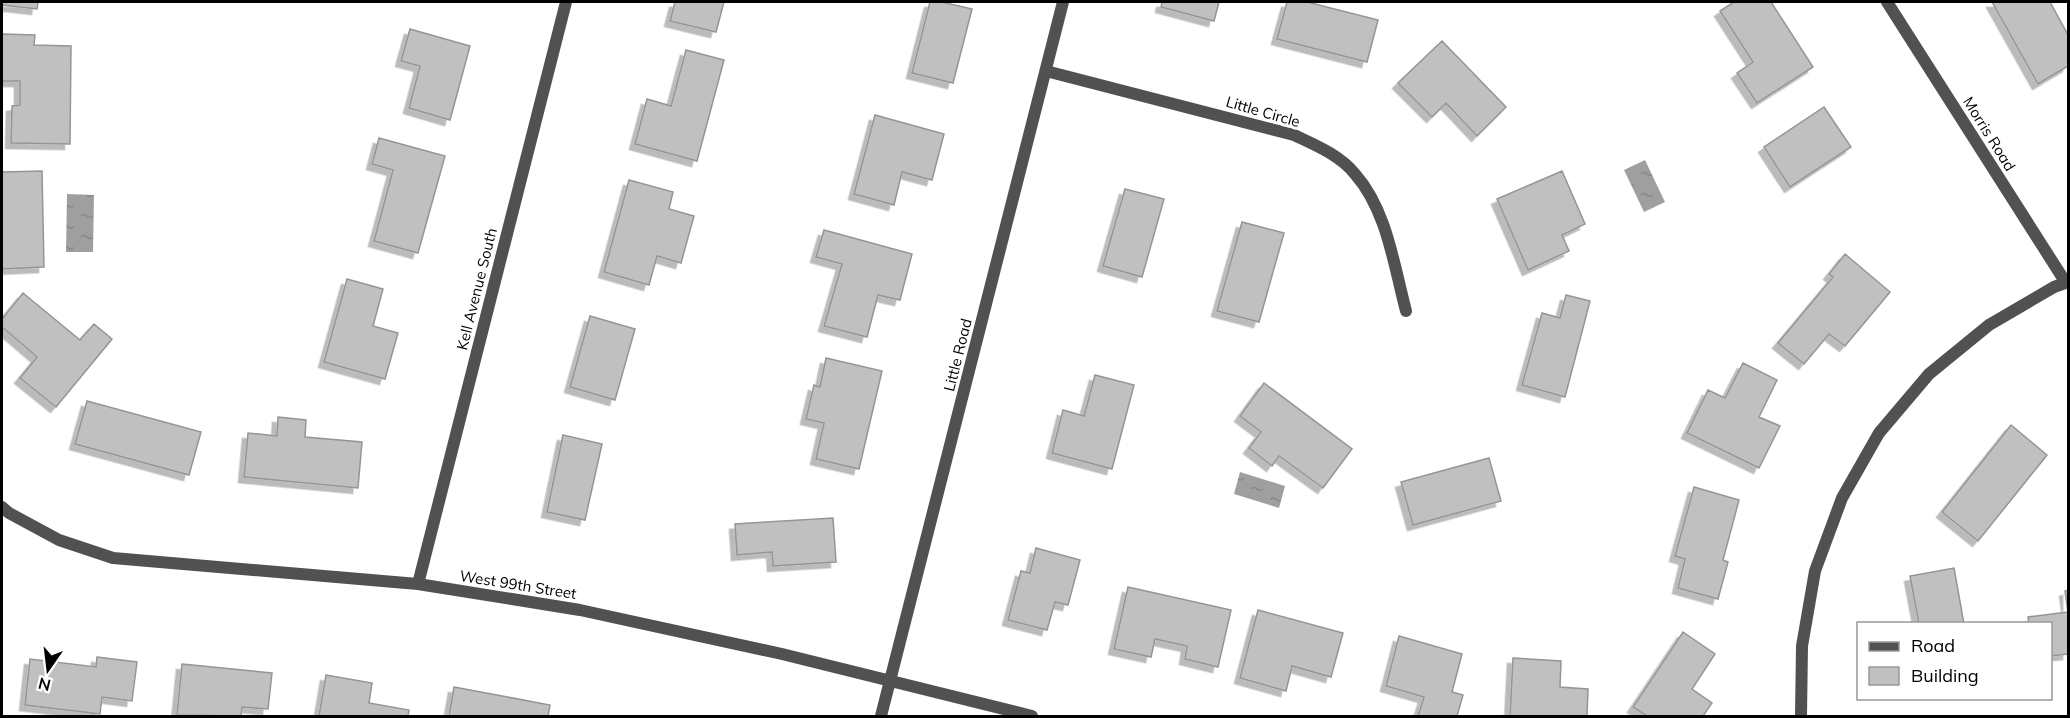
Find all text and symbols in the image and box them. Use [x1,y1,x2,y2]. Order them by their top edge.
street label: Little Circle [1224,92,1302,131]
street label: Morris Road [1959,93,2020,174]
street label: Kell Avenue South [452,226,501,352]
street label: Little Road [939,316,976,393]
street label: West 99th Street [458,566,578,603]
legend [1857,622,2052,700]
text: Road [1911,634,1955,657]
north arrow [18,640,78,700]
text: Building [1911,664,1979,687]
text: N [36,673,53,696]

